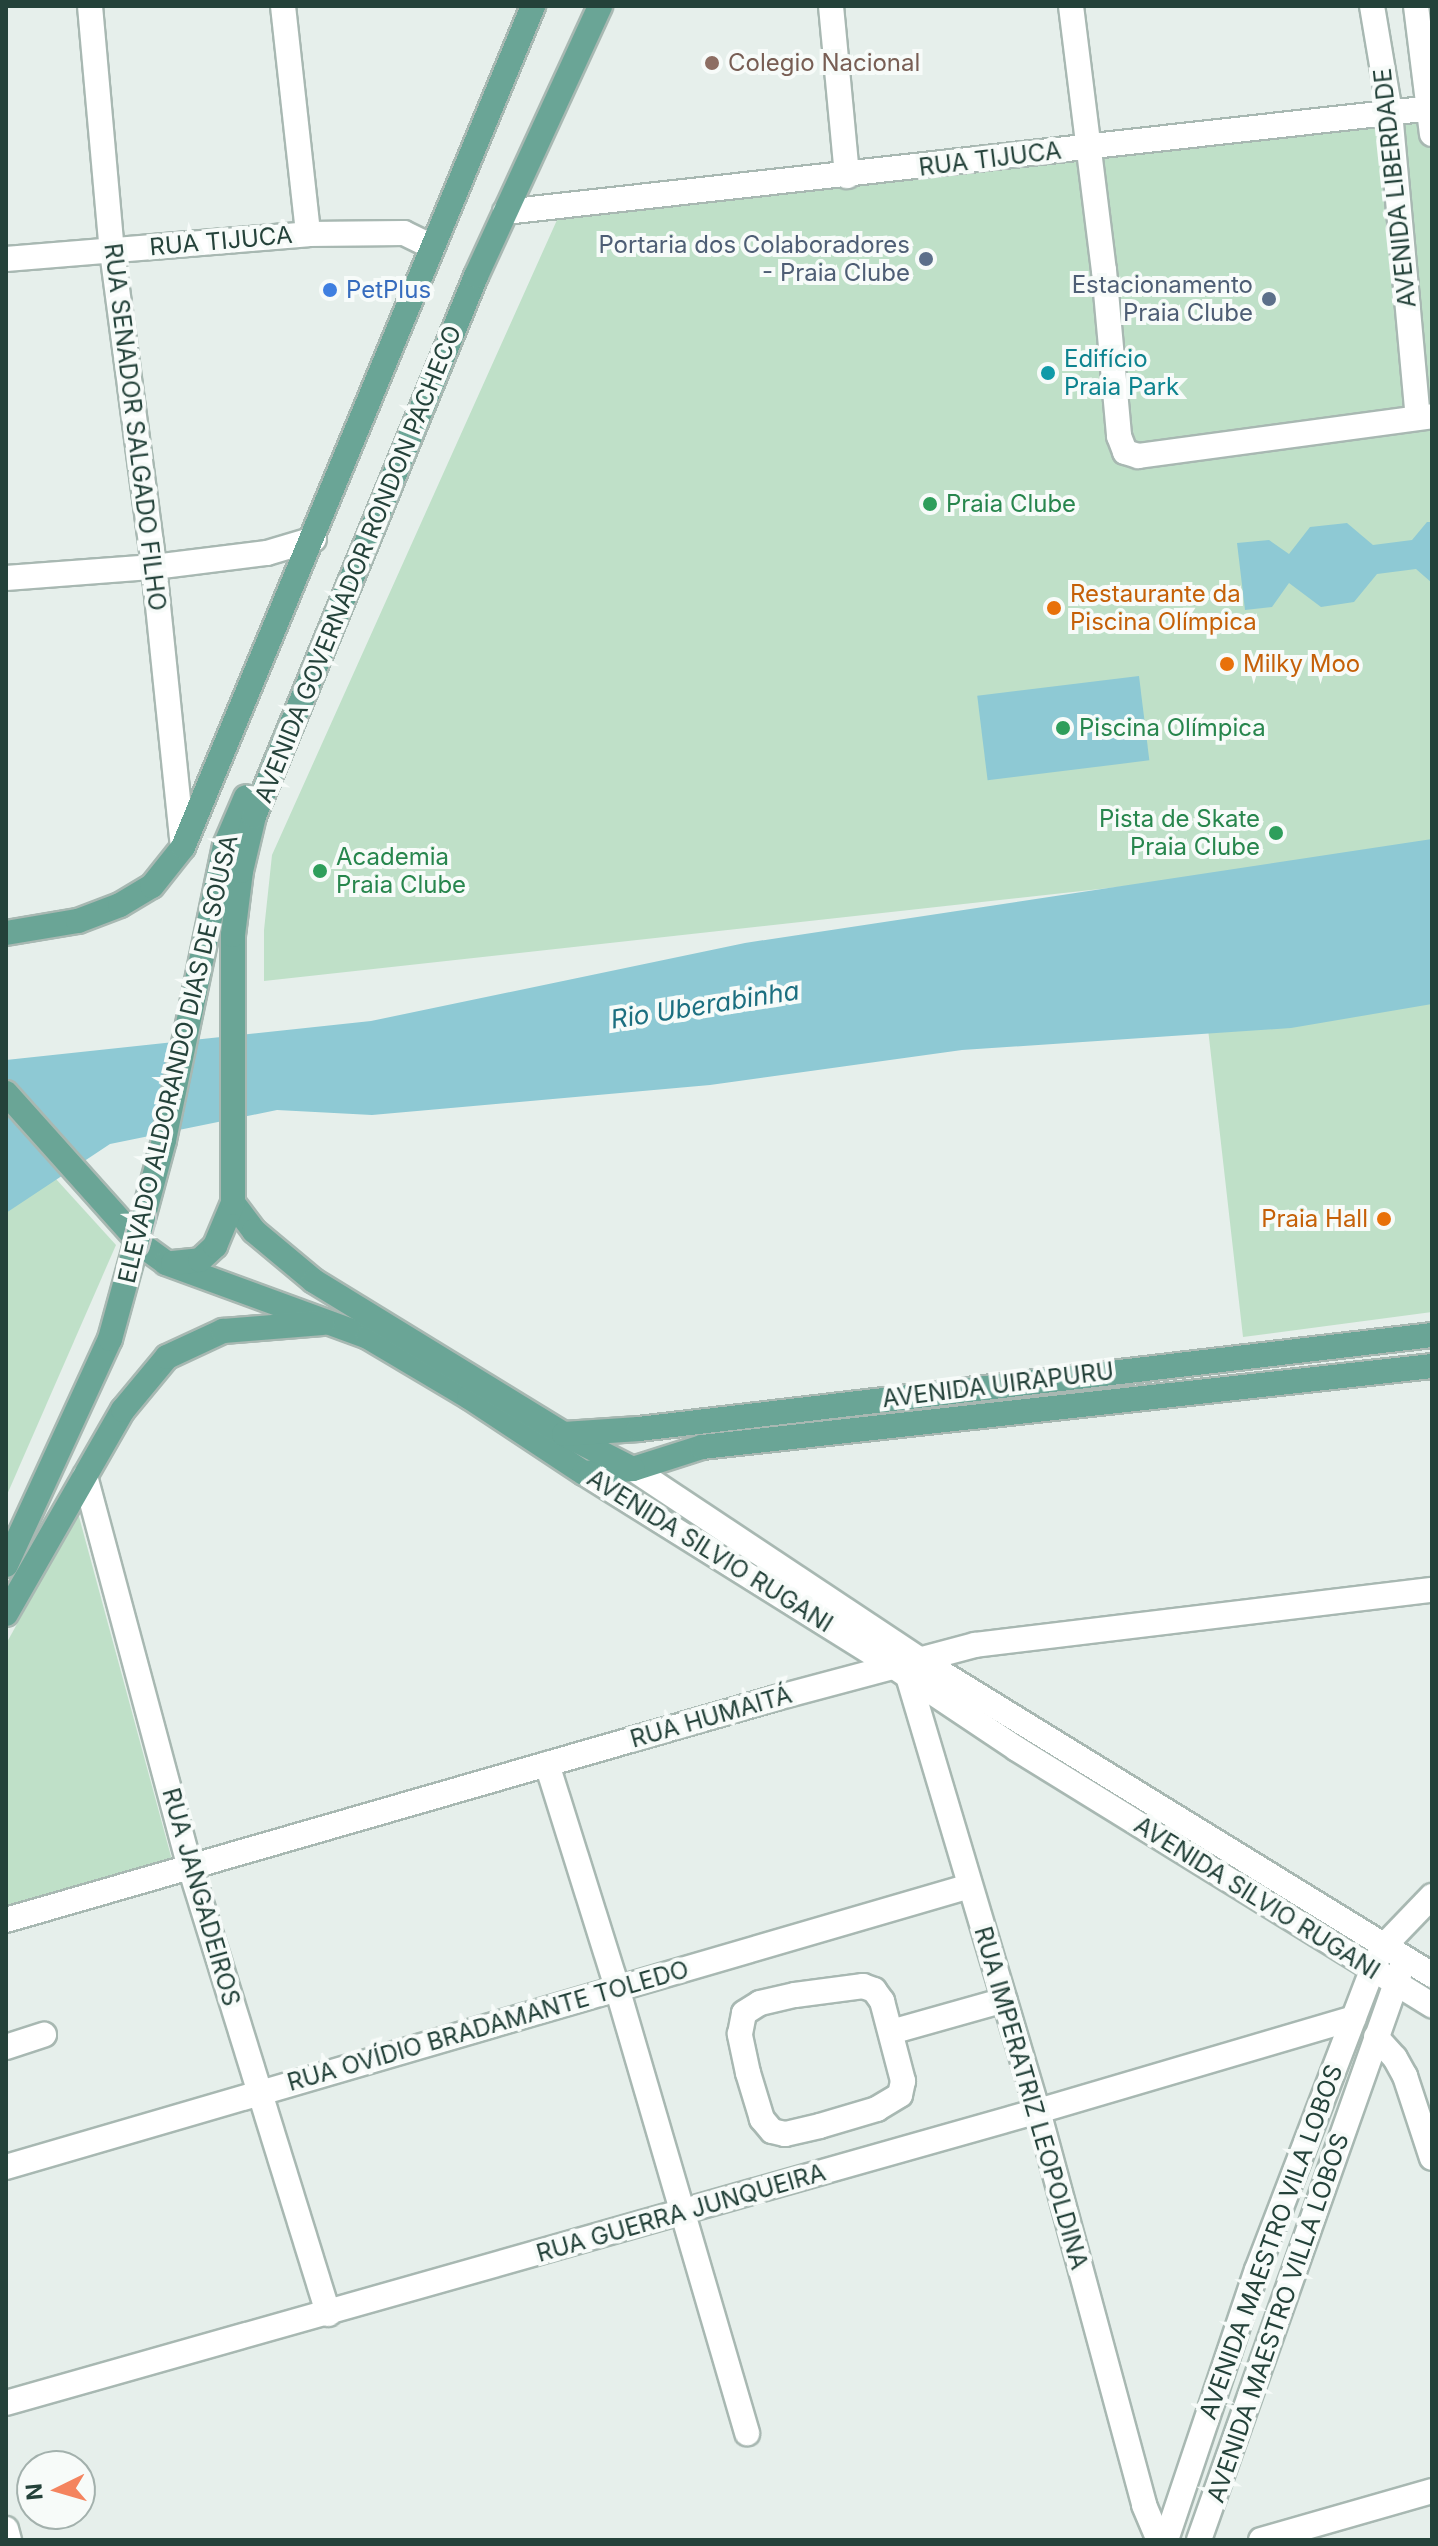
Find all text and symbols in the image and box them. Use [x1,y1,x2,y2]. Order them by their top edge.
place label: Colegio Nacional [728,49,920,77]
marker: Colegio Nacional [703,54,721,72]
street label: AVENIDA LIBERDADE [1368,67,1422,309]
street label: RUA TIJUCA [917,136,1063,182]
street label: RUA TIJUCA [148,220,294,262]
place label: Portaria dos Colaboradores - Praia Clube [598,231,910,287]
street label: RUA SENADOR SALGADO FILHO [98,242,172,612]
marker: Portaria dos Colaboradores - Praia Clube [917,250,935,268]
place label: Estacionamento Praia Clube [1072,271,1253,327]
place label: PetPlus [346,276,431,304]
marker: PetPlus [321,281,339,299]
marker: Estacionamento Praia Clube [1260,290,1278,308]
street label: AVENIDA GOVERNADOR RONDON PACHECO [249,321,467,807]
place label: Edifício Praia Park [1064,345,1179,401]
marker: Edifício Praia Park [1039,364,1057,382]
place label: Praia Clube [946,490,1076,518]
marker: Praia Clube [921,495,939,513]
place label: Restaurante da Piscina Olímpica [1070,580,1257,636]
marker: Restaurante da Piscina Olímpica [1045,599,1063,617]
place label: Milky Moo [1243,650,1360,678]
marker: Milky Moo [1218,655,1236,673]
place label: Piscina Olímpica [1079,714,1266,742]
marker: Piscina Olímpica [1054,719,1072,737]
place label: Pista de Skate Praia Clube [1099,805,1260,861]
marker: Pista de Skate Praia Clube [1267,824,1285,842]
street label: ELEVADO ALDORANDO DIAS DE SOUSA [112,832,244,1286]
place label: Academia Praia Clube [336,843,466,899]
marker: Academia Praia Clube [311,862,329,880]
water label: Rio Uberabinha [608,975,802,1035]
place label: Praia Hall [1261,1205,1368,1233]
marker: Praia Hall [1375,1210,1393,1228]
street label: AVENIDA UIRAPURU [881,1357,1115,1413]
street label: AVENIDA SILVIO RUGANI [582,1464,838,1638]
street label: RUA HUMAITÁ [627,1680,795,1754]
street label: RUA JANGADEIROS [156,1785,246,2009]
street label: AVENIDA SILVIO RUGANI [1129,1811,1385,1985]
street label: RUA IMPERATRIZ LEOPOLDINA [968,1923,1094,2273]
street label: RUA OVÍDIO BRADAMANTE TOLEDO [284,1955,692,2097]
street label: AVENIDA MAESTRO VILA LOBOS [1193,2061,1349,2423]
street label: AVENIDA MAESTRO VILLA LOBOS [1201,2130,1355,2506]
street label: RUA GUERRA JUNQUEIRA [533,2158,829,2268]
north arrow [16,2450,96,2530]
text: N [20,2482,48,2501]

